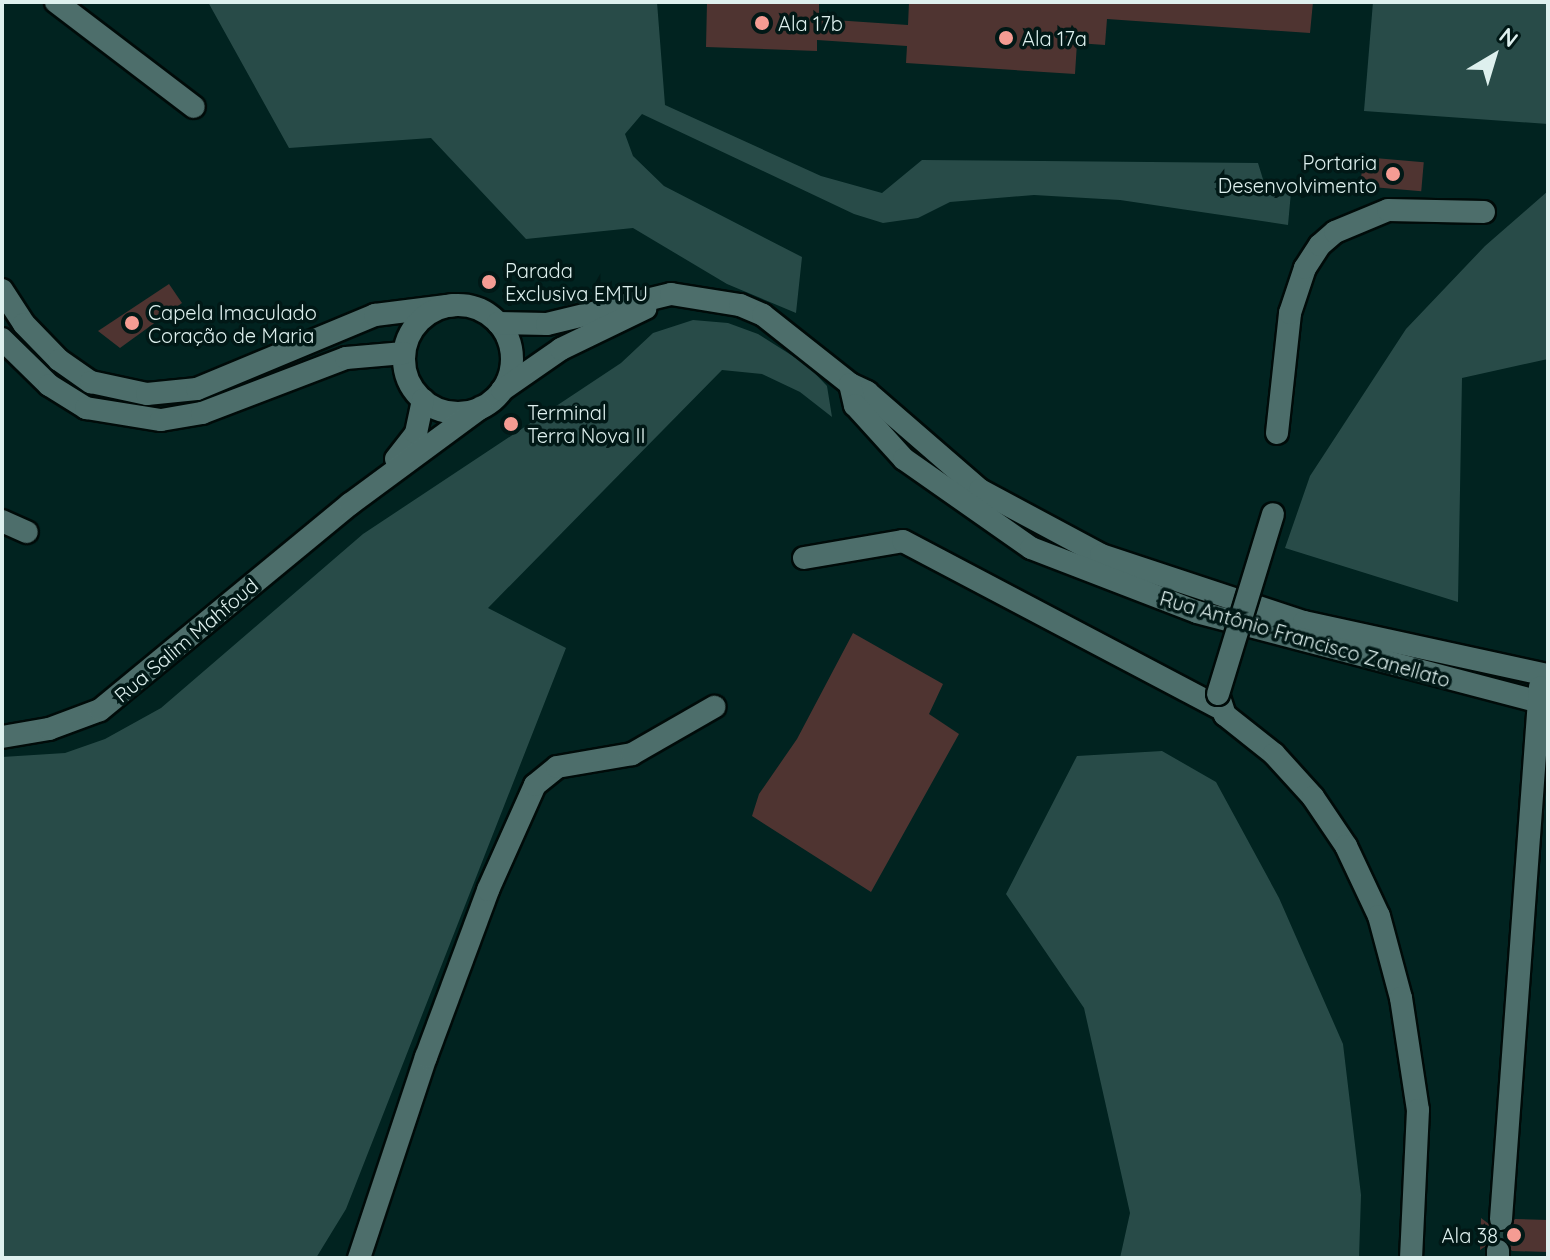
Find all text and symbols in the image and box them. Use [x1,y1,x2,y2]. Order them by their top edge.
place label: Ala 17b [778,11,843,35]
marker: Ala 17b [753,14,771,32]
north arrow [1454,16,1534,96]
text: N [1494,21,1524,53]
place label: Ala 17a [1022,26,1087,50]
marker: Ala 17a [997,29,1015,47]
place label: Portaria Desenvolvimento [1218,150,1377,197]
marker: Portaria Desenvolvimento [1384,165,1402,183]
place label: Parada Exclusiva EMTU [505,258,648,305]
marker: Parada Exclusiva EMTU [480,273,498,291]
place label: Capela Imaculado Coração de Maria [148,300,317,347]
marker: Capela Imaculado Coração de Maria [123,314,141,332]
place label: Terminal Terra Nova II [527,400,645,447]
marker: Terminal Terra Nova II [502,415,520,433]
street label: Rua Salim Mahfoud [109,573,263,707]
street label: Rua Antônio Francisco Zanellato [1157,586,1453,692]
place label: Ala 38 [1442,1223,1498,1247]
marker: Ala 38 [1505,1226,1523,1244]

